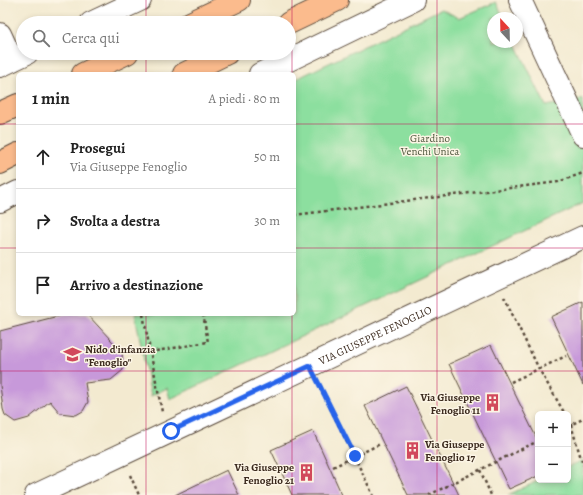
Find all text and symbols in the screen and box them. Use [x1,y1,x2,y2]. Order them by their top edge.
north arrow [487,12,523,48]
search box [16,16,296,60]
icon: search [30,27,52,49]
text: Cerca qui [62,28,120,48]
text: 1 min [32,87,70,110]
text: A piedi · 80 m [208,90,280,107]
park label: Giardino Venchi Unica [400,131,460,159]
text: Prosegui [70,138,126,158]
icon: ahead [32,146,54,168]
text: 50 m [254,148,280,165]
text: Via Giuseppe Fenoglio [70,158,187,175]
icon: right [32,210,54,232]
text: Svolta a destra [70,211,160,231]
text: 30 m [254,212,280,229]
icon: arrive [32,274,54,296]
text: Arrivo a destinazione [70,275,203,295]
street label: VIA GIUSEPPE FENOGLIO [315,302,434,369]
place label: Nido d'infanzia "Fenoglio" [85,342,156,370]
school or university icon: Nido d'infanzia "Fenoglio" [62,345,82,365]
place label: Via Giuseppe Fenoglio 11 [420,390,480,418]
building icon: Via Giuseppe Fenoglio 11 [483,393,503,413]
map controls [535,411,571,483]
button: + [535,411,571,447]
route start [162,422,180,440]
place label: Via Giuseppe Fenoglio 17 [424,437,484,465]
building icon: Via Giuseppe Fenoglio 17 [402,440,422,460]
route end [346,447,364,465]
button: − [535,447,571,483]
place label: Via Giuseppe Fenoglio 21 [234,460,294,488]
building icon: Via Giuseppe Fenoglio 21 [297,463,317,483]

